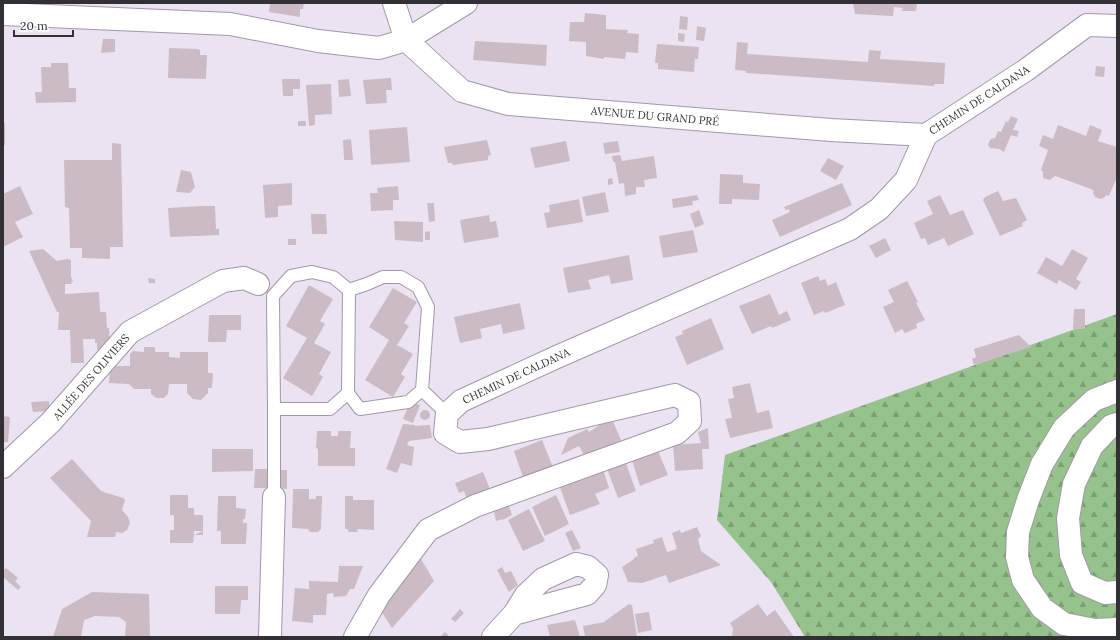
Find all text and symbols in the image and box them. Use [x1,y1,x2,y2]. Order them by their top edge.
scale bar [14,12,73,38]
text: 20 m [20,18,48,33]
street label: CHEMIN DE CALDANA [926,62,1033,138]
street label: AVENUE DU GRAND PRÉ [589,103,720,129]
street label: ALLÉE DES OLIVIERS [49,331,132,424]
street label: CHEMIN DE CALDANA [460,344,573,407]

